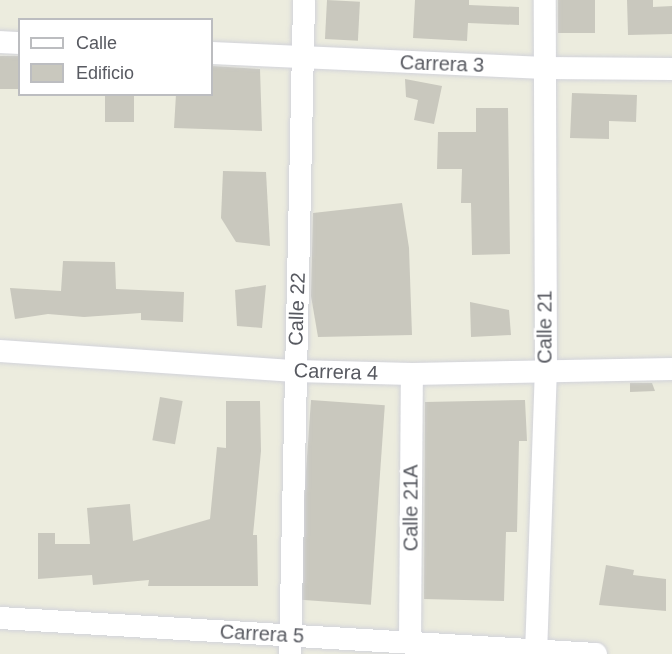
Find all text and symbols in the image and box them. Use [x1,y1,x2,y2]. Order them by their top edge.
legend [18,18,213,96]
text: Calle [76,33,117,53]
street label: Carrera 3 [399,51,485,77]
text: Edificio [76,63,134,83]
street label: Calle 22 [284,272,310,346]
street label: Calle 21 [533,290,557,364]
street label: Carrera 4 [293,359,379,385]
street label: Calle 21A [399,465,423,551]
street label: Carrera 5 [219,620,305,648]

